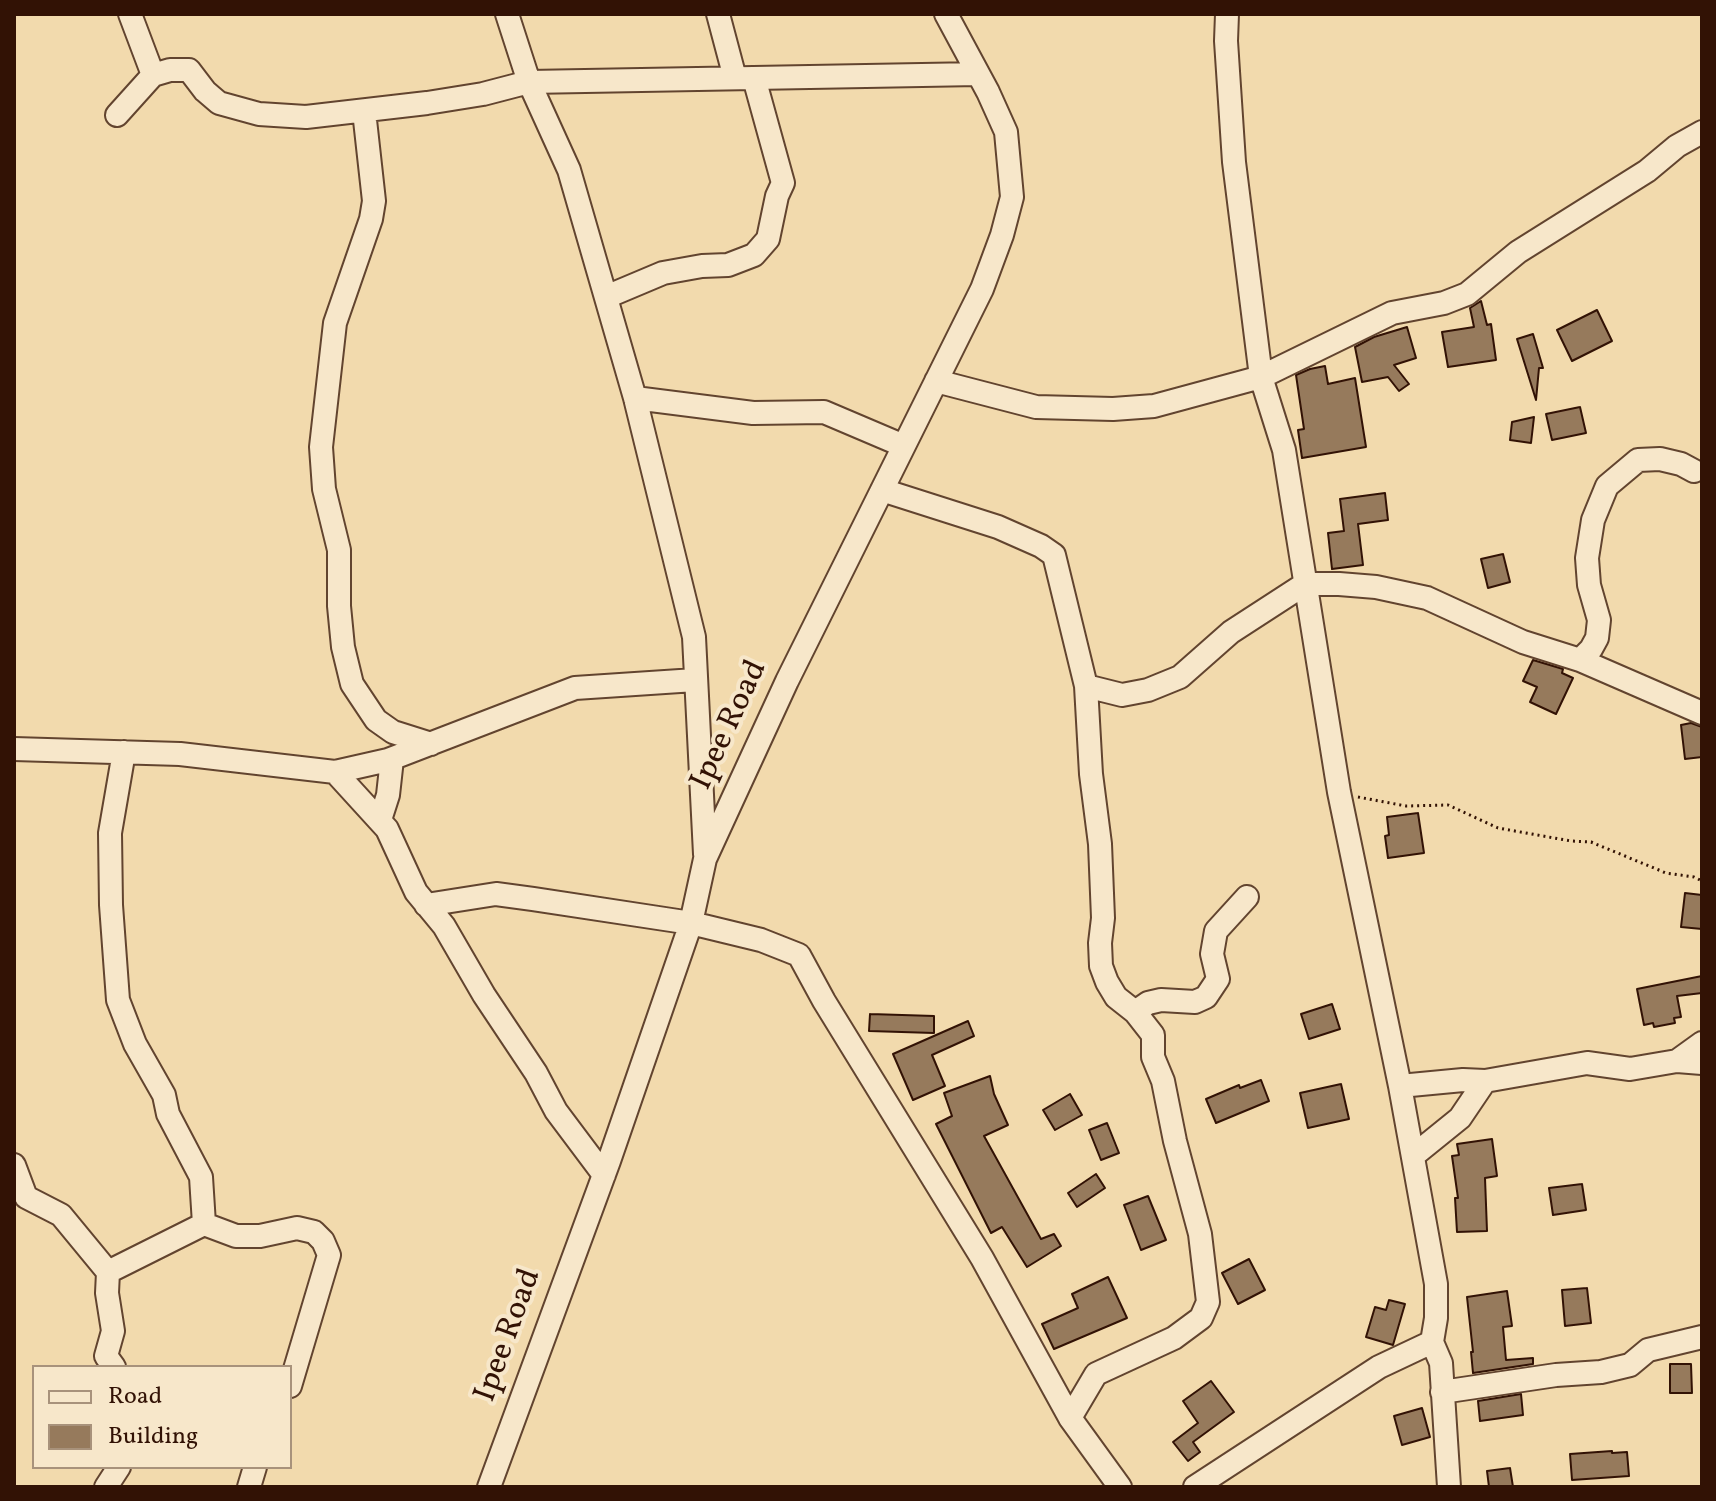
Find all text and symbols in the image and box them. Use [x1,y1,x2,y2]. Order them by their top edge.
street label: Ipee Road [684,655,778,797]
street label: Ipee Road [468,1264,552,1408]
legend [32,1365,292,1469]
text: Road [108,1380,162,1414]
text: Building [108,1420,198,1454]

